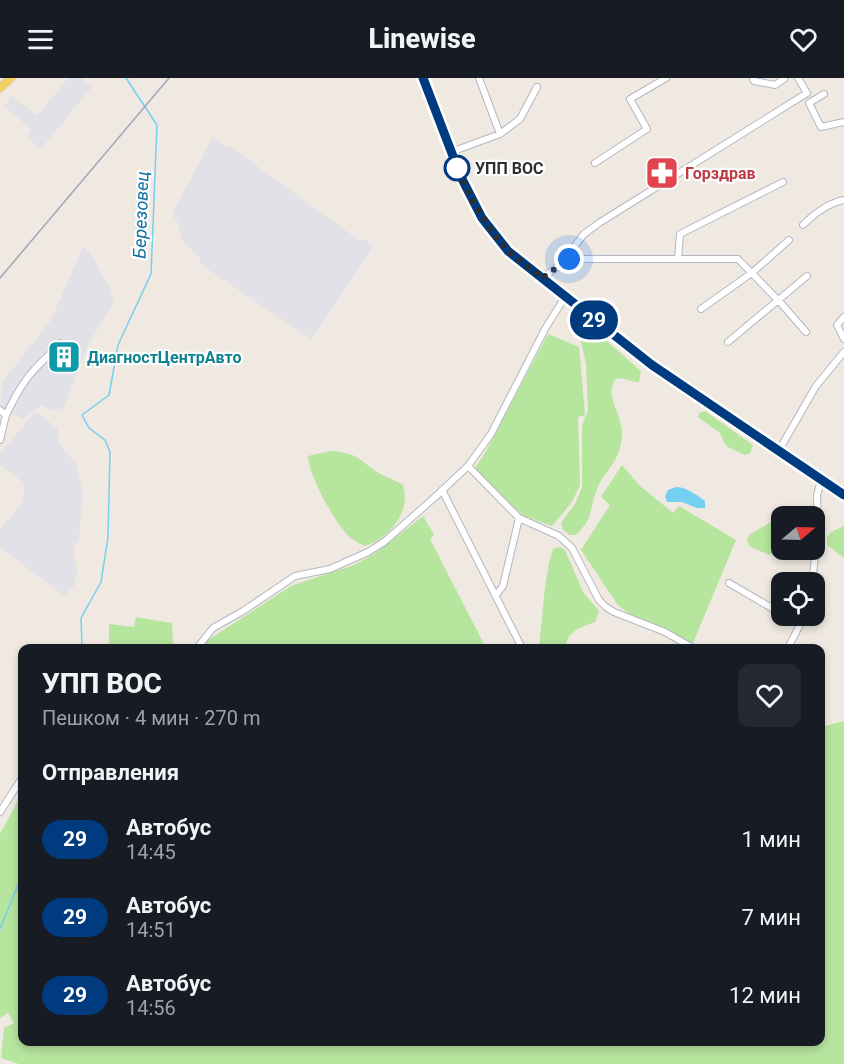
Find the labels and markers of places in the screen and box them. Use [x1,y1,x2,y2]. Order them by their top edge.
marker: УПП ВОС [444,155,470,181]
pharmacy icon: Горздрав [644,155,680,191]
place label: УПП ВОС [475,159,543,178]
place label: Горздрав [685,164,755,183]
building icon: ДиагностЦентрАвто [46,339,82,375]
place label: ДиагностЦентрАвто [87,348,241,367]

